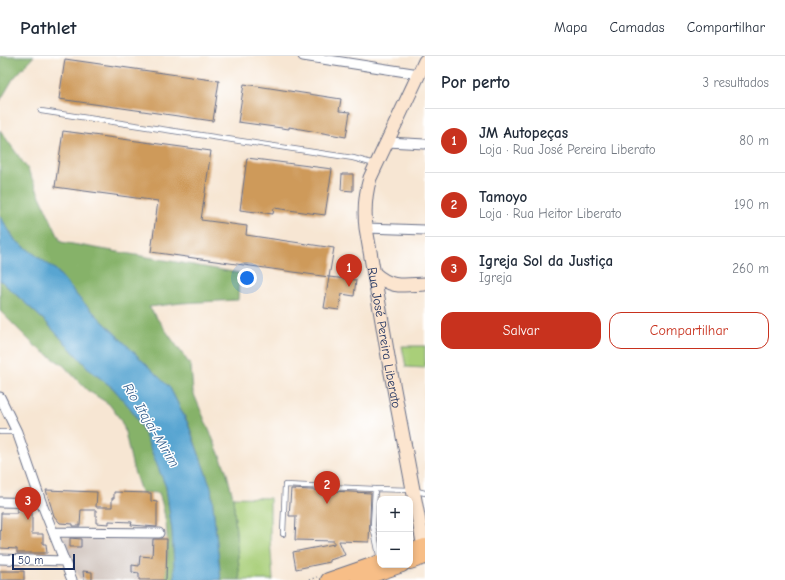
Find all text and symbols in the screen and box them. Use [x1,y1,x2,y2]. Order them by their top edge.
text: Pathlet [20,17,76,39]
text: Mapa [554,19,588,36]
text: Camadas [610,19,665,36]
text: Compartilhar [687,19,765,36]
text: Por perto [441,73,510,92]
text: 3 resultados [703,75,769,90]
text: JM Autopeças [479,124,568,142]
text: 1 [451,133,457,148]
text: 80 m [739,133,769,148]
text: Loja · Rua José Pereira Liberato [479,142,656,157]
text: Tamoyo [479,188,527,206]
text: 2 [451,197,457,212]
text: 190 m [734,197,769,212]
text: Loja · Rua Heitor Liberato [479,206,622,221]
text: Igreja Sol da Justiça [479,252,613,270]
pin: 1 [336,254,362,287]
text: 3 [451,261,457,276]
text: 260 m [732,261,769,276]
street label: Rua José Pereira Liberato [365,266,405,409]
your location [237,268,257,288]
text: Igreja [479,270,512,285]
button: Salvar [441,312,601,349]
button: Compartilhar [609,312,769,349]
water label: Rio Itajaí-Mirim [119,380,183,470]
pin: 2 [314,471,340,504]
pin: 3 [15,487,41,520]
map controls [377,496,413,568]
button: + [377,496,413,532]
button: − [377,532,413,568]
scale bar [12,552,75,571]
text: 50 m [18,554,43,567]

